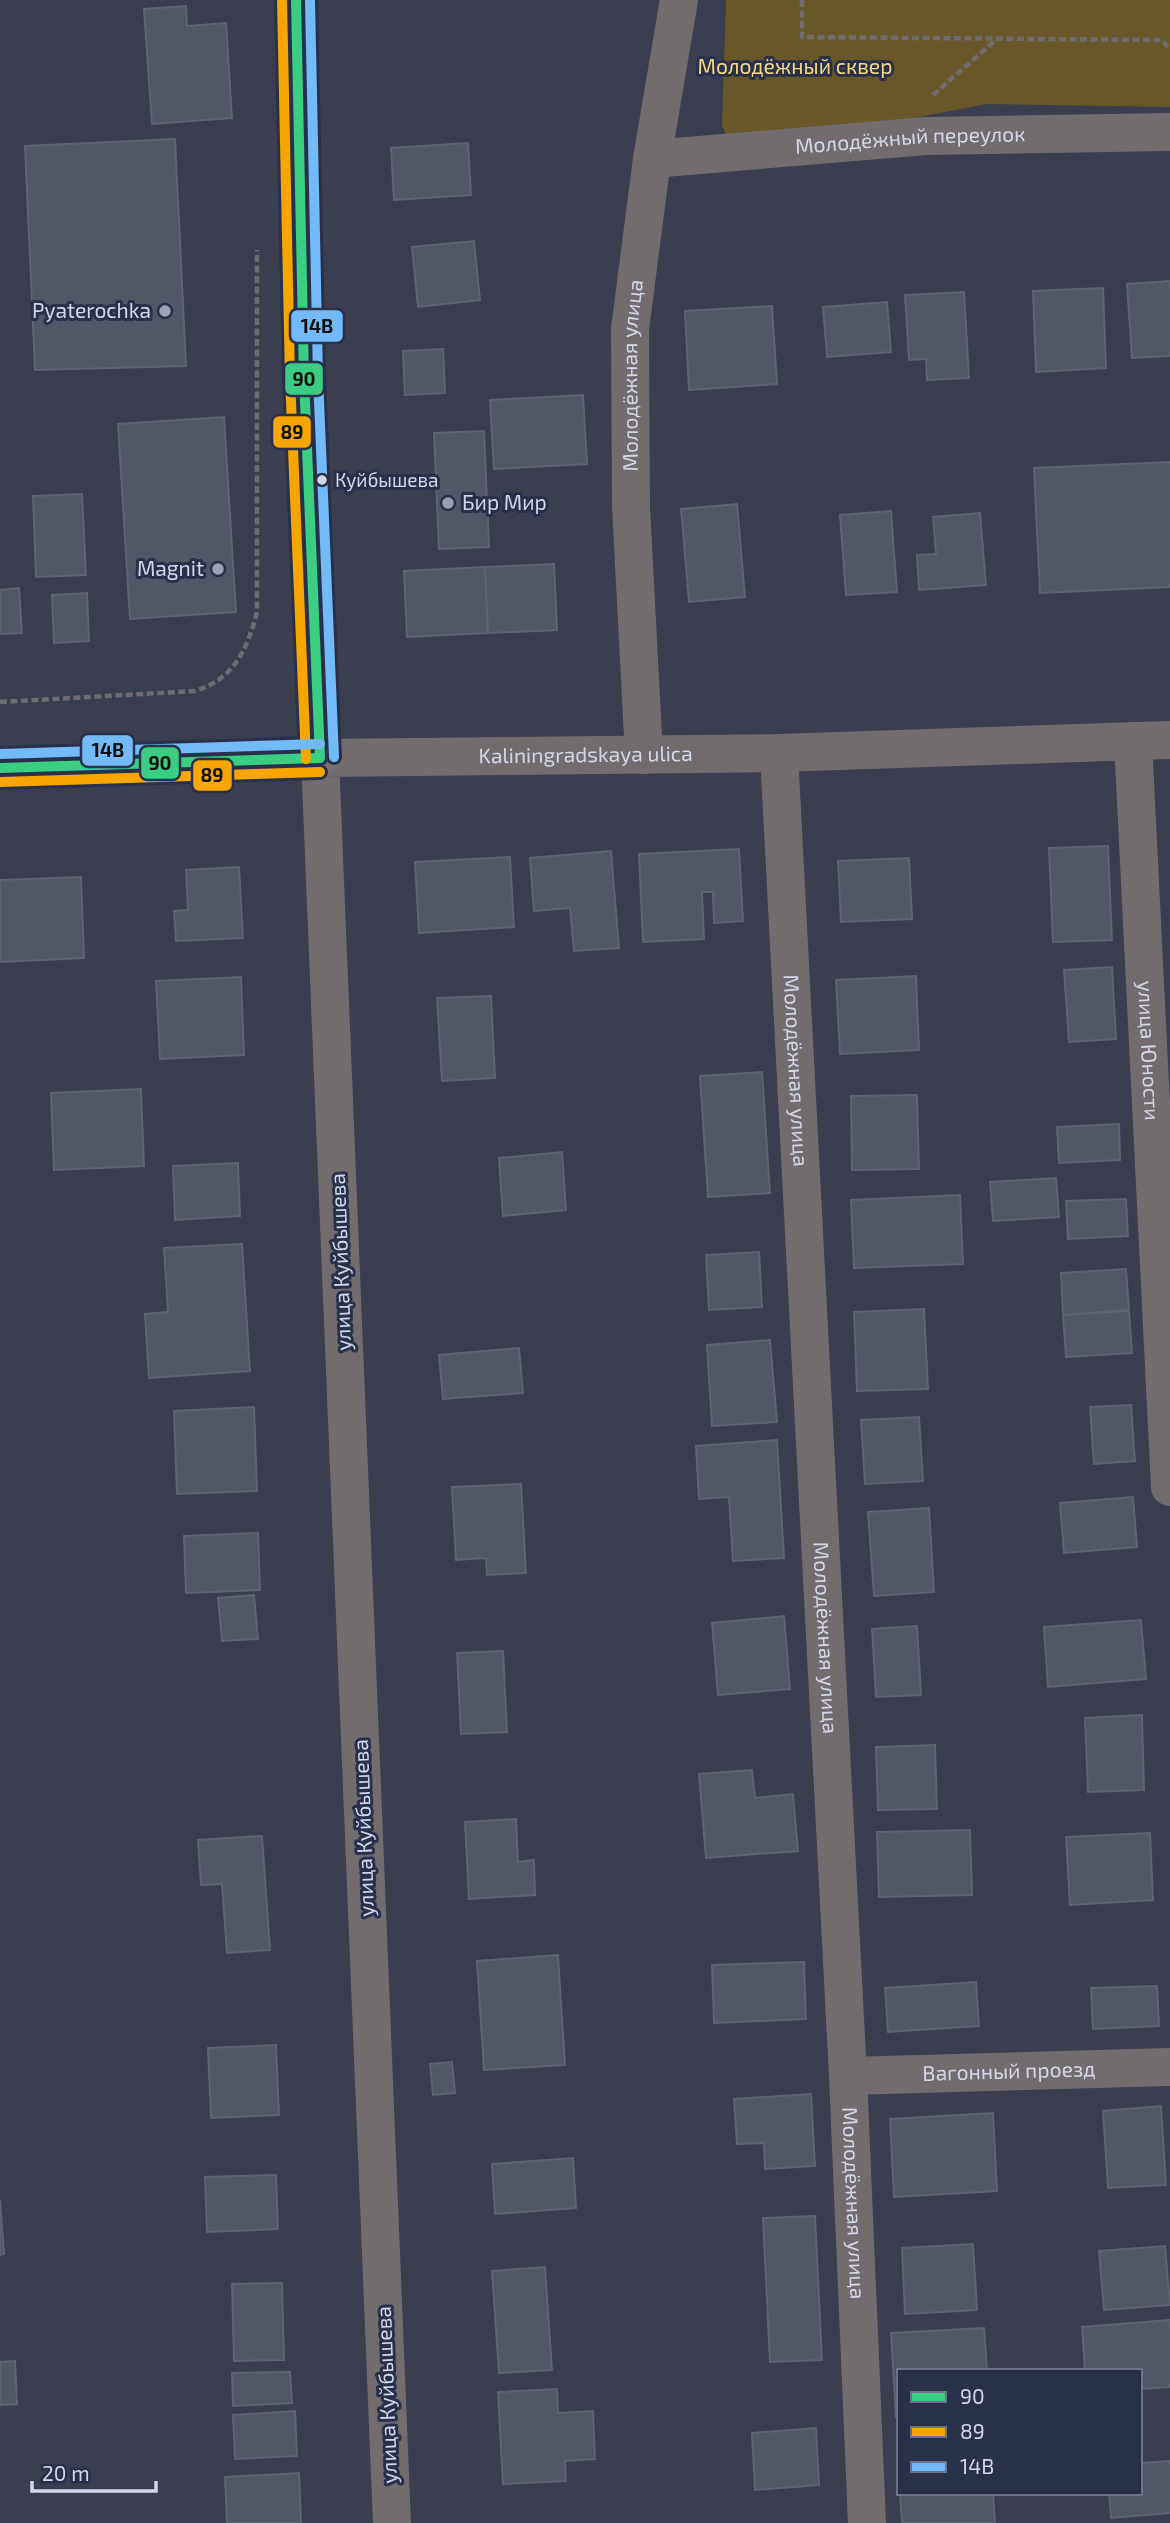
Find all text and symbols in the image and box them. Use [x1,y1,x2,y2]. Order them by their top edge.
park label: Молодёжный сквер [698,53,892,78]
street label: Молодёжный переулок [794,120,1026,158]
street label: Молодёжная улица [616,278,647,472]
place label: Pyaterochka [32,297,151,322]
marker: Pyaterochka [157,303,173,319]
line badge: 14В [290,309,344,343]
text: 14В [301,314,333,337]
line badge: 90 [284,362,324,396]
text: 90 [292,367,316,390]
line badge: 89 [272,415,312,449]
text: 89 [280,420,304,443]
place label: Куйбышева [335,468,439,492]
marker: Куйбышева [315,473,329,487]
place label: Бир Мир [462,489,547,514]
marker: Бир Мир [440,495,456,511]
place label: Magnit [137,555,204,580]
marker: Magnit [210,561,226,577]
line badge: 14В [81,734,134,767]
text: 14В [92,738,124,761]
street label: Kaliningradskaya ulica [478,740,693,767]
line badge: 90 [140,746,180,780]
text: 90 [148,751,172,774]
line badge: 89 [192,759,233,792]
text: 89 [200,763,224,786]
street label: Молодёжная улица [780,974,815,1167]
street label: улица Юности [1133,980,1166,1121]
street label: улица Куйбышева [324,1173,356,1351]
street label: Молодёжная улица [809,1541,844,1734]
street label: улица Куйбышева [347,1739,379,1917]
street label: Вагонный проезд [922,2055,1096,2085]
street label: Молодёжная улица [838,2106,871,2300]
street label: улица Куйбышева [370,2306,402,2484]
legend [897,2369,1142,2495]
text: 90 [960,2383,985,2408]
text: 89 [960,2418,985,2443]
scale bar [32,2450,156,2494]
text: 14В [960,2453,994,2478]
text: 20 m [42,2460,90,2485]

